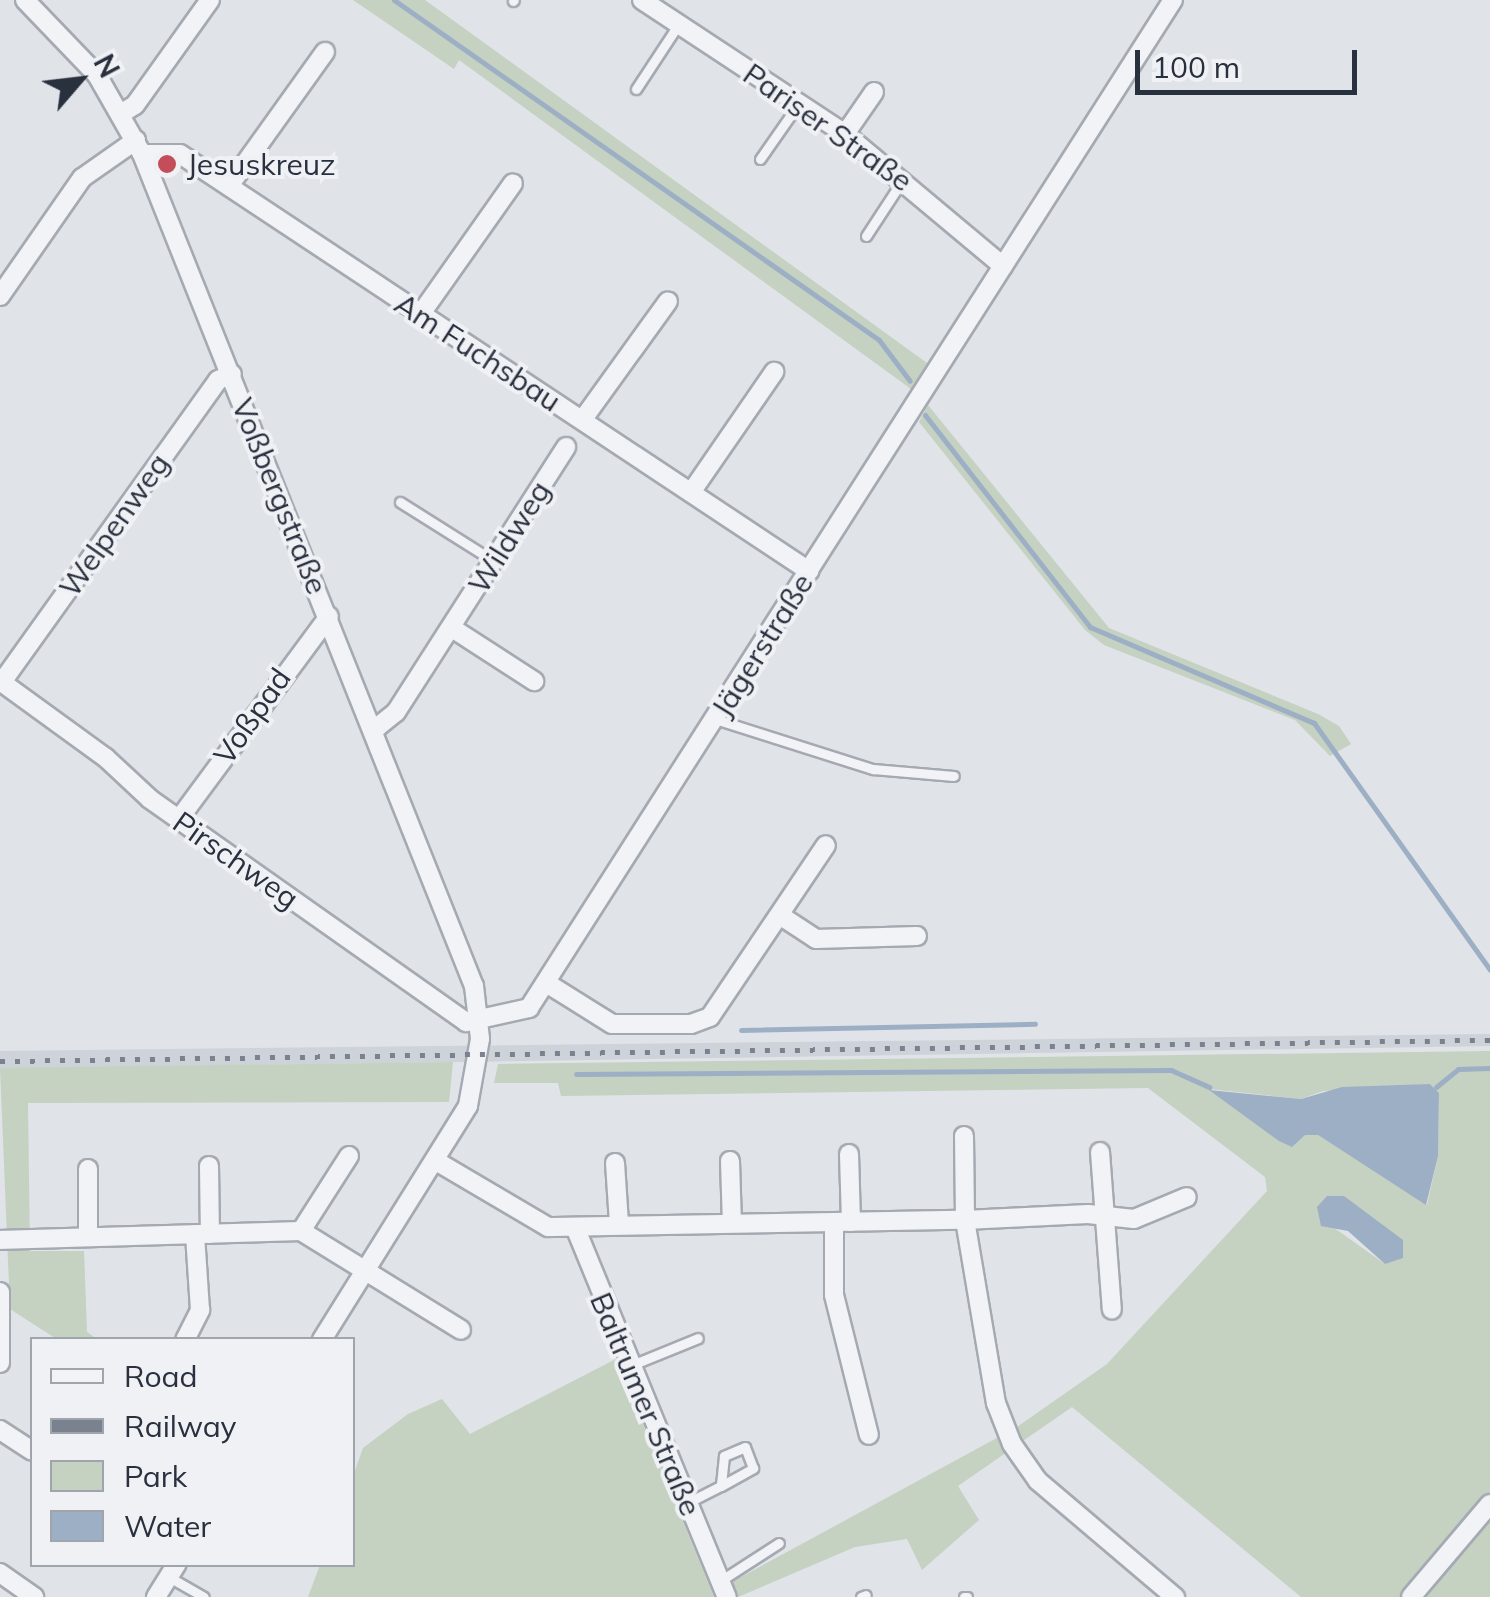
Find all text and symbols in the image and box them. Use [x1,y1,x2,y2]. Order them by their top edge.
north arrow [30,30,130,130]
scale bar [1140,30,1362,92]
text: N [87,48,127,83]
text: 100 m [1152,48,1240,86]
street label: Pariser Straße [737,55,919,199]
place label: Jesuskreuz [187,146,336,182]
marker: Jesuskreuz [156,153,178,175]
street label: Am Fuchsbau [388,285,568,419]
street label: Voßbergstraße [224,393,336,599]
street label: Welpenweg [51,446,177,604]
street label: Wildweg [460,474,558,600]
street label: Jägerstraße [704,567,820,723]
street label: Voßpad [206,661,298,771]
street label: Pirschweg [166,804,306,916]
street label: Baltrumer Straße [583,1287,709,1521]
legend [30,1337,355,1567]
text: Road [124,1357,198,1395]
text: Railway [124,1407,237,1445]
text: Park [124,1457,187,1495]
text: Water [124,1507,211,1545]

